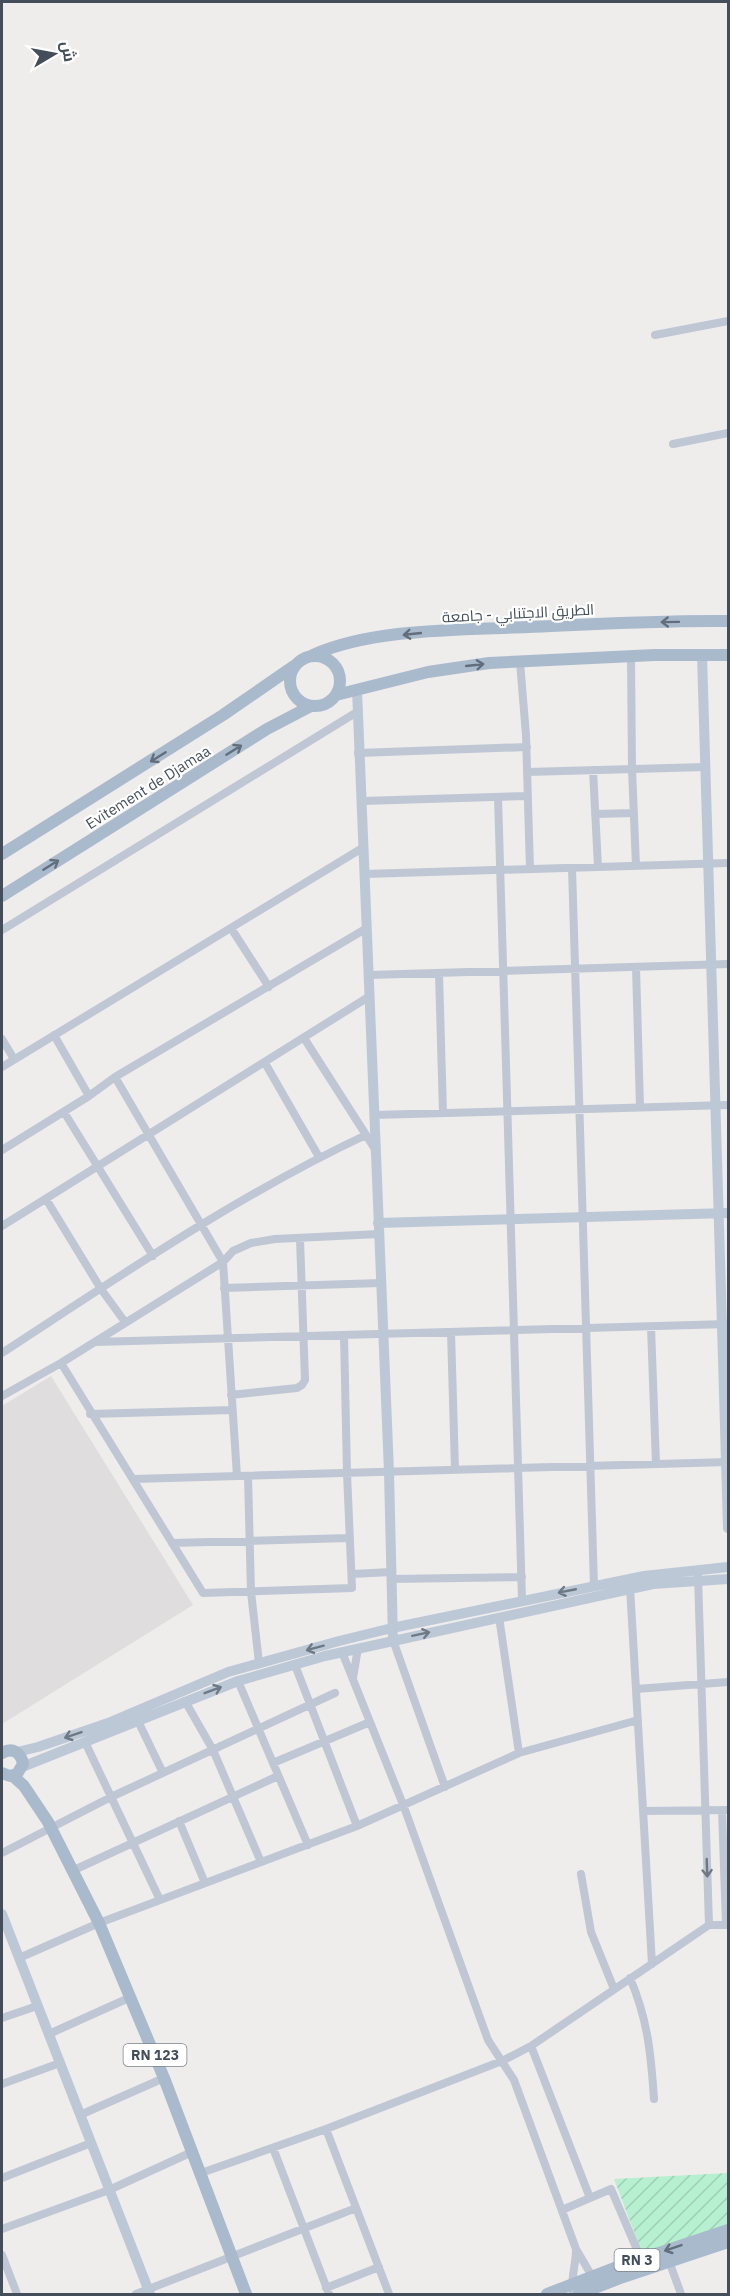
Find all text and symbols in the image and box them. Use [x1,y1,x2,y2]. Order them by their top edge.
north arrow [24,24,84,84]
text: ش [57,40,80,63]
street label: الطريق الاجتنابي - جامعة [441,600,595,629]
one-way arrow [661,616,681,627]
one-way arrow [403,629,423,640]
one-way arrow [464,659,484,670]
street label: Evitement de Djamaa [82,741,214,833]
one-way arrow [225,744,242,756]
one-way arrow [149,750,166,763]
one-way arrow [42,858,59,870]
one-way arrow [558,1586,577,1597]
one-way arrow [411,1627,430,1639]
one-way arrow [306,1643,325,1654]
one-way arrow [203,1684,222,1695]
one-way arrow [64,1731,83,1742]
one-way arrow [701,1857,713,1877]
road number: RN 123 [124,2044,186,2066]
one-way arrow [664,2243,683,2254]
road number: RN 3 [614,2249,660,2271]

